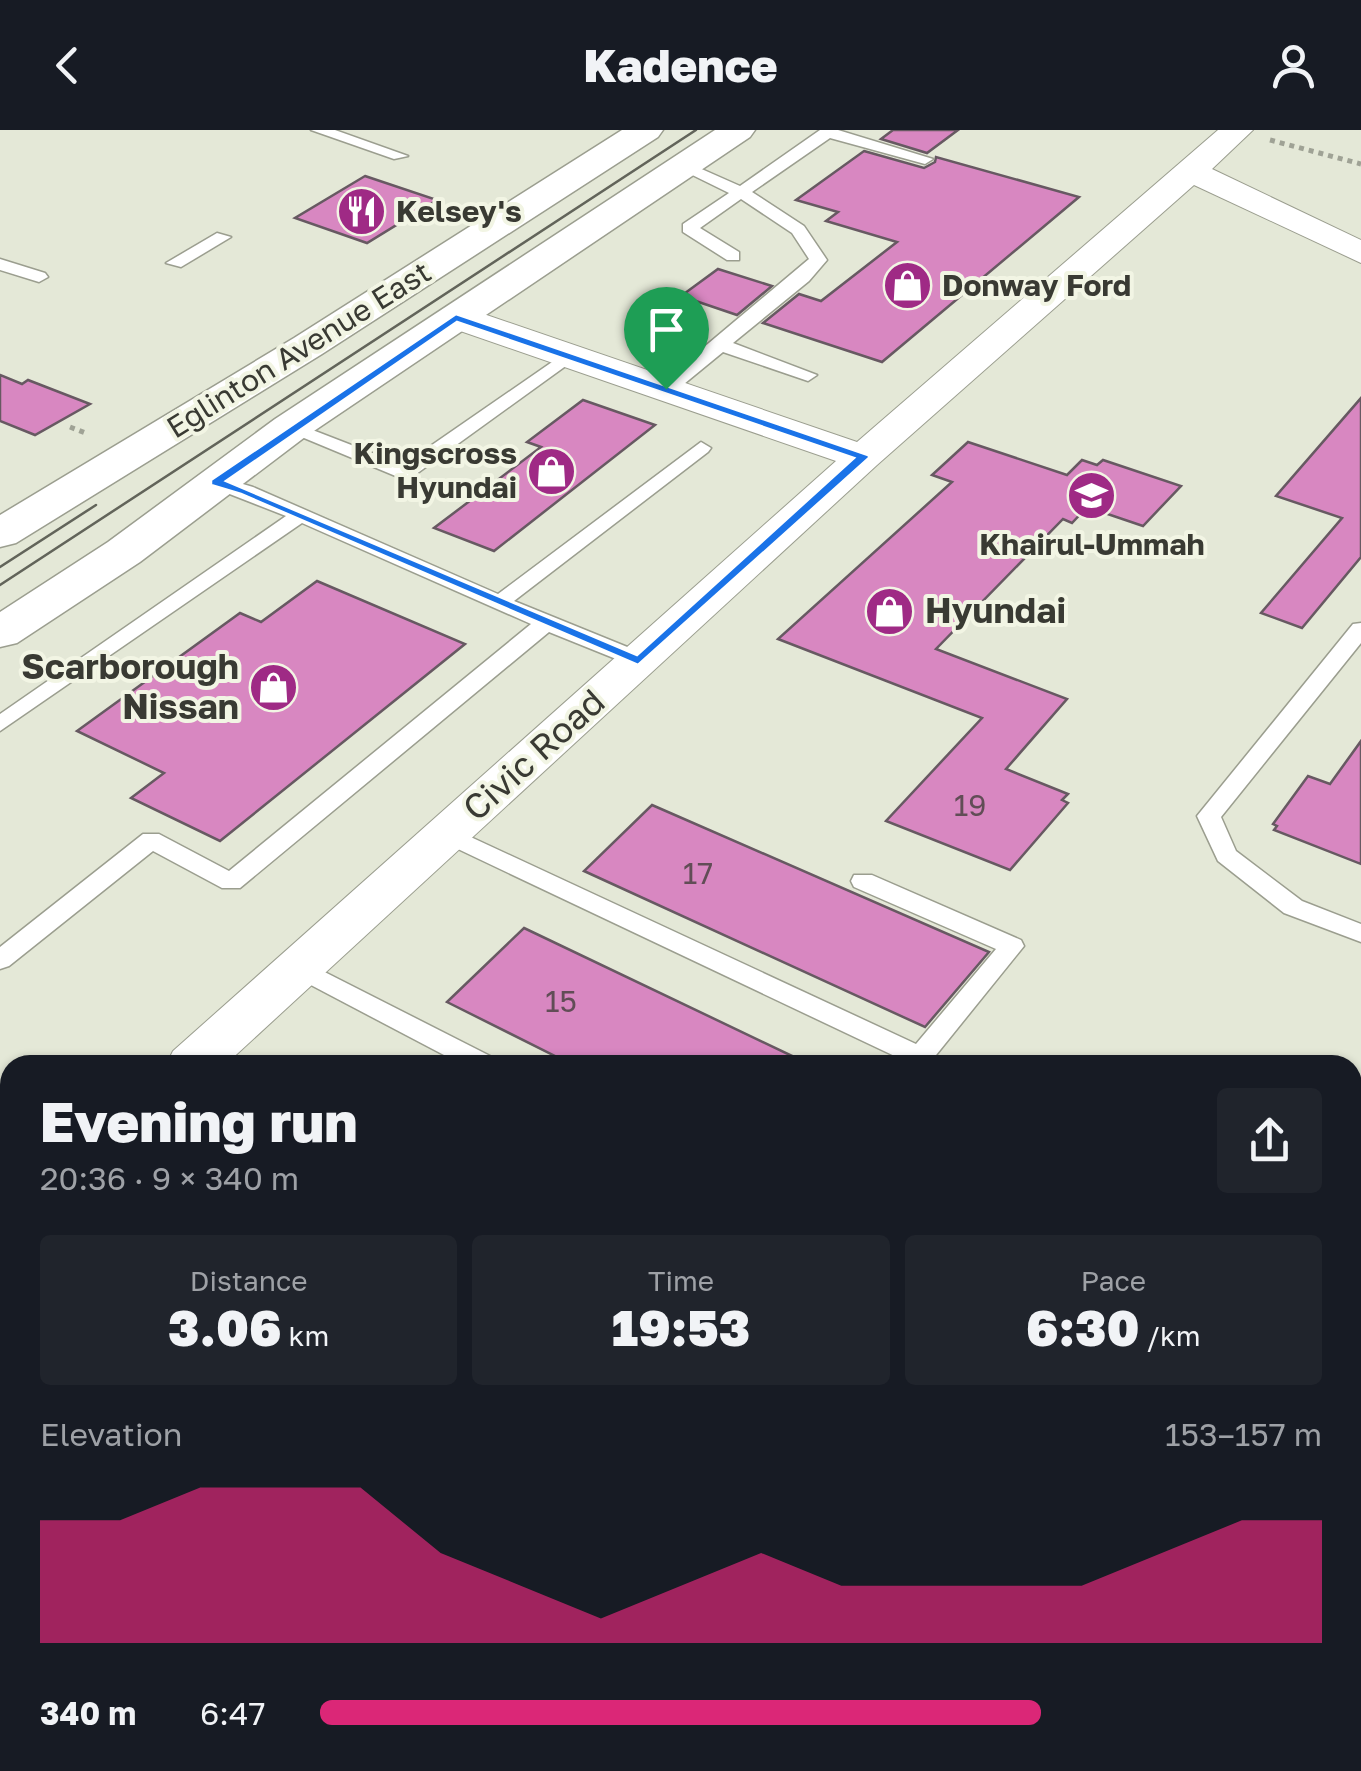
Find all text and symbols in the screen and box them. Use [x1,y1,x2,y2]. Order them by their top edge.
icon: back [40,38,95,93]
text: Kadence [584,38,777,92]
icon: person [1266,38,1321,93]
restaurant icon: Kelsey's [335,186,387,238]
place label: Kelsey's [396,193,522,229]
street label: Eglinton Avenue East [160,253,437,445]
shop icon: Donway Ford [881,260,933,312]
place label: Donway Ford [942,267,1131,303]
pin [624,287,709,390]
icon: arrive [639,302,694,357]
place label: Kingscross Hyundai [354,435,517,505]
shop icon: Kingscross Hyundai [526,445,578,497]
school or university icon: Khairul-Ummah [1066,470,1118,522]
place label: Khairul-Ummah [979,526,1205,562]
shop icon: Hyundai [864,585,916,637]
place label: Hyundai [925,589,1066,631]
place label: Scarborough Nissan [21,645,239,727]
shop icon: Scarborough Nissan [248,661,300,713]
street label: Civic Road [454,680,613,829]
house number: 19 [954,787,986,823]
house number: 17 [683,855,713,891]
house number: 15 [545,983,577,1019]
text: Evening run [40,1088,358,1154]
button: share [1217,1088,1322,1193]
text: 20:36 · 9 × 340 m [40,1159,299,1197]
text: Distance [190,1264,308,1297]
text: Time [648,1264,714,1297]
text: Pace [1081,1264,1146,1297]
text: 3.06 [168,1297,282,1357]
text: 19:53 [612,1297,750,1357]
text: 6:30 [1026,1297,1140,1357]
text: km [282,1319,329,1352]
text: /km [1140,1319,1201,1352]
text: Elevation [40,1415,182,1453]
text: 153–157 m [1165,1415,1322,1453]
text: 340 m [40,1694,136,1732]
text: 6:47 [200,1694,265,1732]

